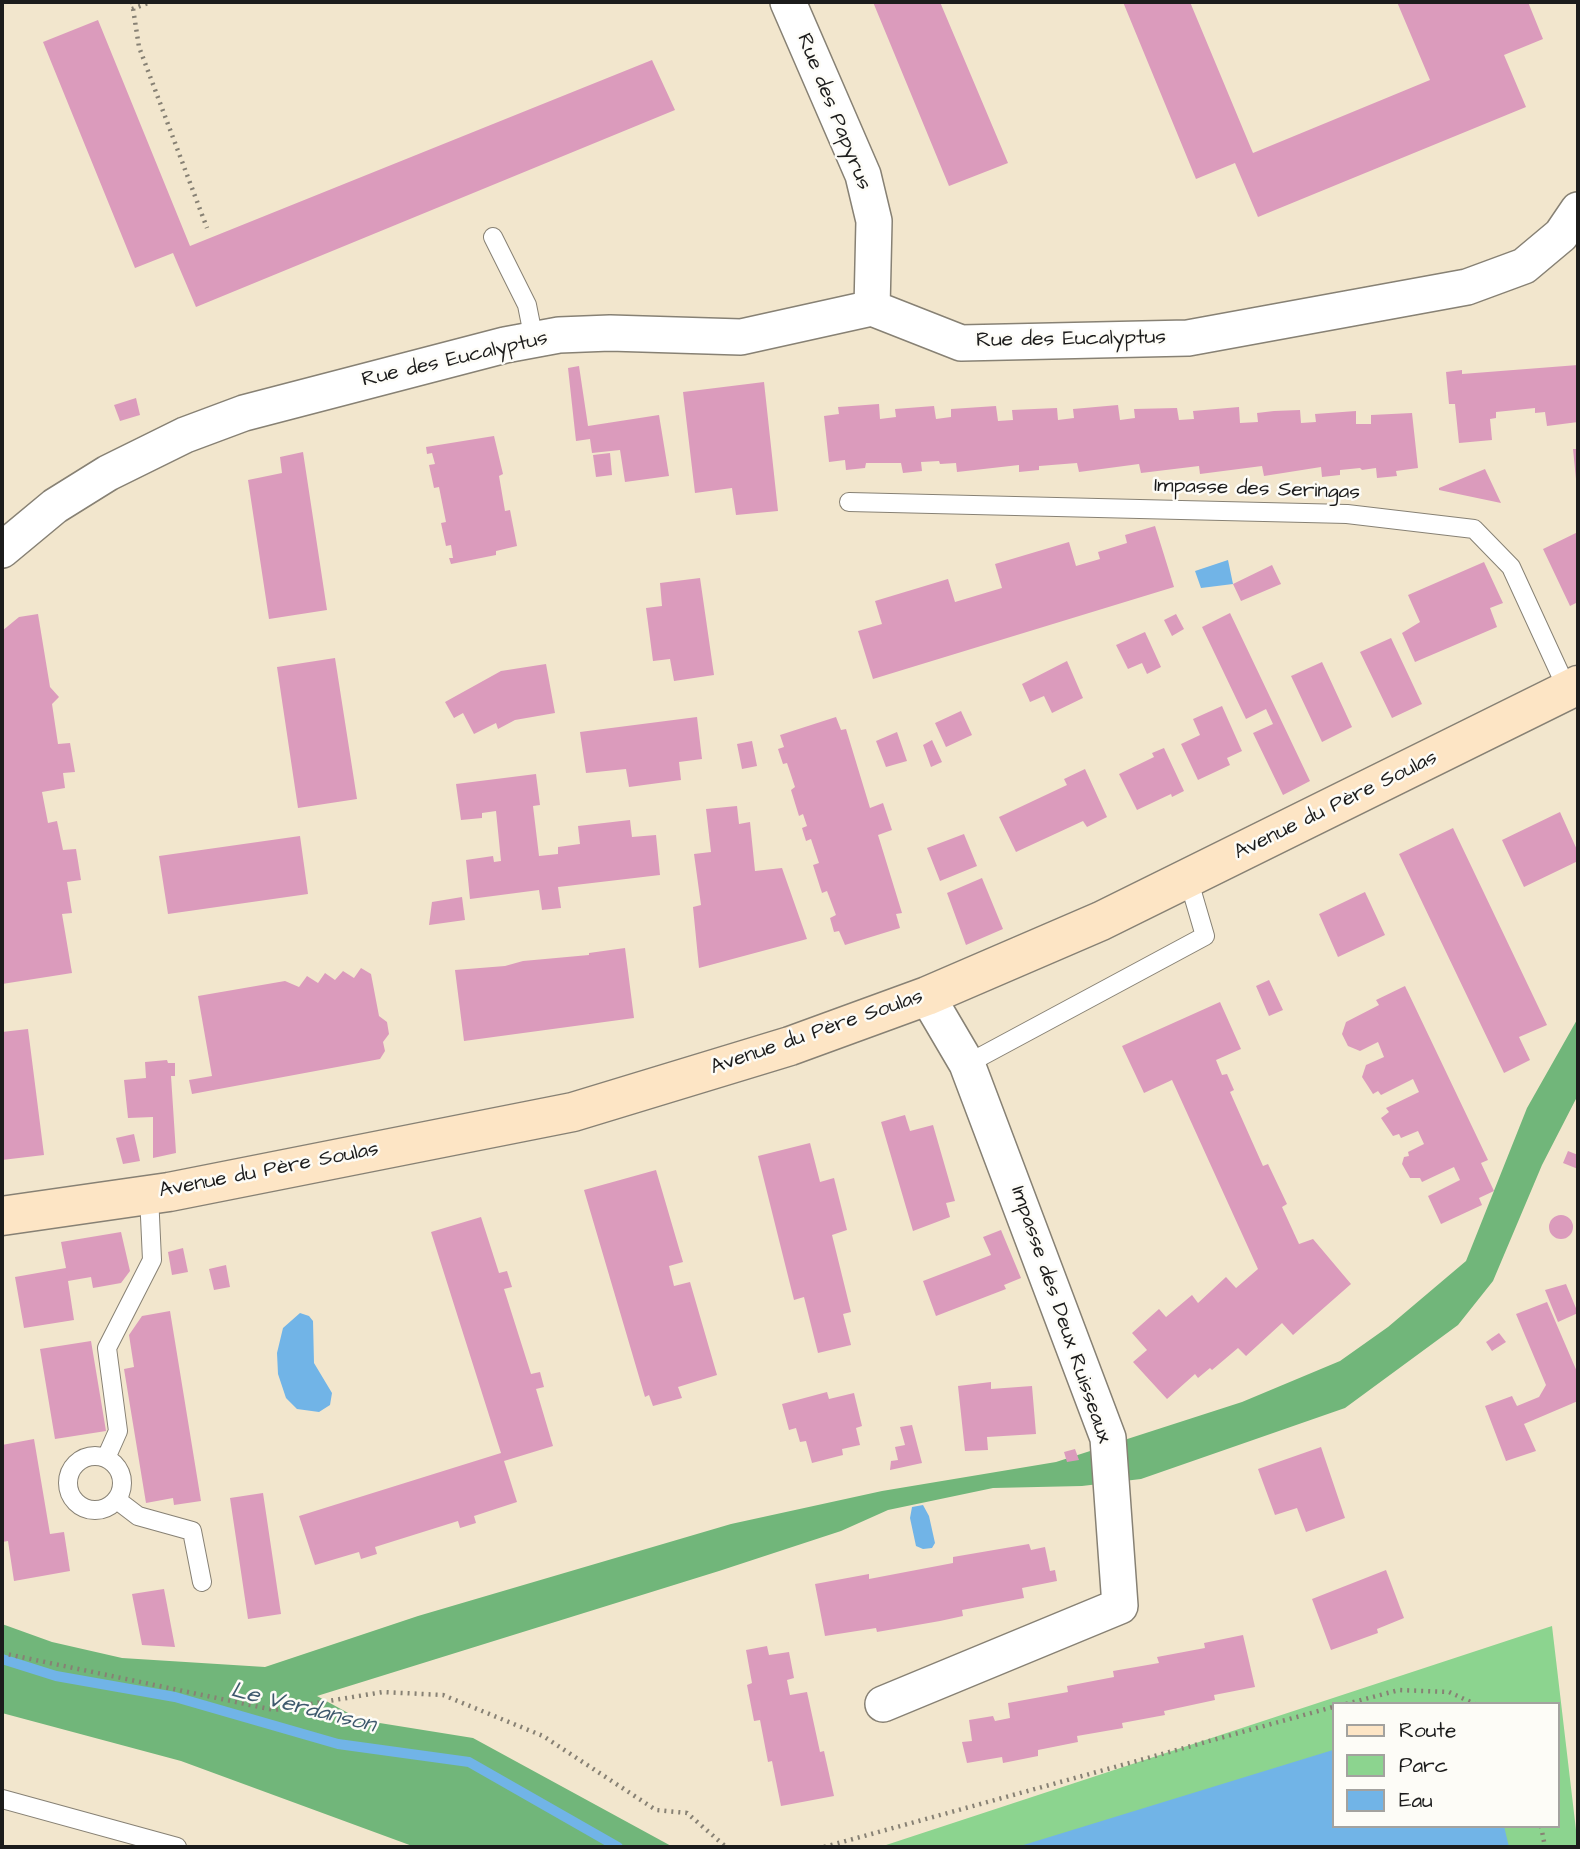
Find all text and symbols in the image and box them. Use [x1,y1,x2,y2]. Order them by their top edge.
street label: Rue des Papyrus [790,30,876,194]
street label: Rue des Eucalyptus [360,326,550,394]
street label: Rue des Eucalyptus [976,326,1166,354]
street label: Impasse des Seringas [1154,474,1360,506]
street label: Avenue du Père Soulas [1230,746,1442,866]
street label: Avenue du Père Soulas [707,985,927,1081]
street label: Avenue du Père Soulas [157,1137,381,1205]
street label: Impasse des Deux Ruisseaux [1004,1183,1116,1447]
water label: Le Verdanson [228,1678,378,1740]
legend [1332,1702,1559,1828]
text: Route [1399,1716,1456,1745]
text: Parc [1399,1751,1448,1780]
text: Eau [1399,1786,1433,1815]

